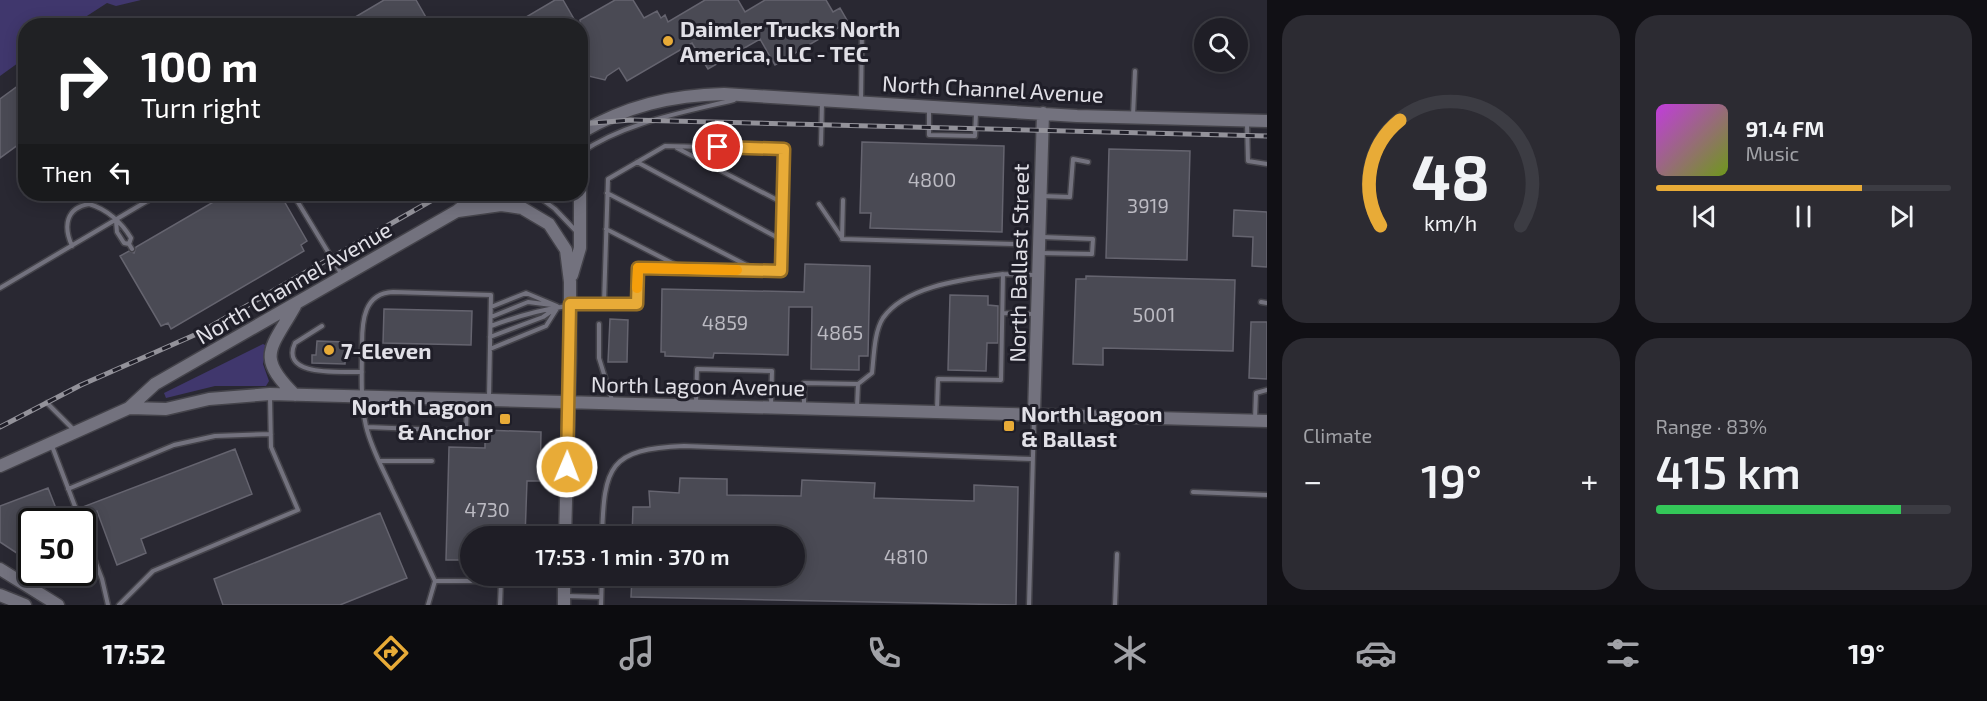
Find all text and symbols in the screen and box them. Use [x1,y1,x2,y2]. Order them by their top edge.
place label: Daimler Trucks North America, LLC - TEC [680,15,900,66]
map controls [1194,18,1248,72]
button: search [1194,18,1248,72]
marker: Daimler Trucks North America, LLC - TEC [661,34,675,48]
text: 100 m [141,40,258,90]
icon: right [42,42,120,120]
street label: North Channel Avenue [882,69,1104,107]
text: Turn right [141,91,261,123]
text: 91.4 FM [1746,115,1824,141]
pin [692,121,743,172]
icon: arrive [701,130,734,163]
text: 48 [1411,138,1490,213]
text: Music [1746,141,1799,165]
icon: left [104,156,137,189]
text: Then [42,160,92,186]
street label: North Ballast Street [1003,163,1033,363]
house number: 4800 [908,167,956,191]
house number: 3919 [1127,193,1169,217]
icon: previous [1688,200,1721,233]
icon: pause [1787,200,1820,233]
icon: next [1885,200,1918,233]
text: km/h [1424,210,1477,235]
street label: North Channel Avenue [190,215,396,349]
house number: 5001 [1133,302,1175,326]
house number: 4859 [702,310,748,334]
house number: 4865 [817,320,863,344]
place label: 7-Eleven [341,337,431,363]
marker: 7-Eleven [322,343,336,357]
street label: North Lagoon Avenue [591,370,805,400]
place label: North Lagoon & Anchor [352,393,494,444]
place label: North Lagoon & Ballast [1021,400,1162,451]
marker: North Lagoon & Anchor [498,412,512,426]
text: Range · 83% [1656,414,1767,438]
marker: North Lagoon & Ballast [1002,419,1016,433]
text: Climate [1303,423,1372,447]
position arrow [535,435,599,499]
text: 415 km [1656,444,1801,498]
text: 19° [1421,453,1482,507]
text: − [1303,460,1322,500]
text: + [1580,460,1599,500]
house number: 4730 [464,497,510,521]
speed limit sign: 50 [18,508,96,586]
text: 17:53 · 1 min · 370 m [535,543,730,569]
house number: 4810 [884,544,928,568]
icon: directions [370,632,412,674]
icon: music [616,632,658,674]
icon: phone [863,632,905,674]
icon: climate [1109,632,1151,674]
icon: car [1355,632,1397,674]
icon: filters [1602,632,1644,674]
text: 17:52 [102,637,166,669]
text: 19° [1848,637,1885,669]

